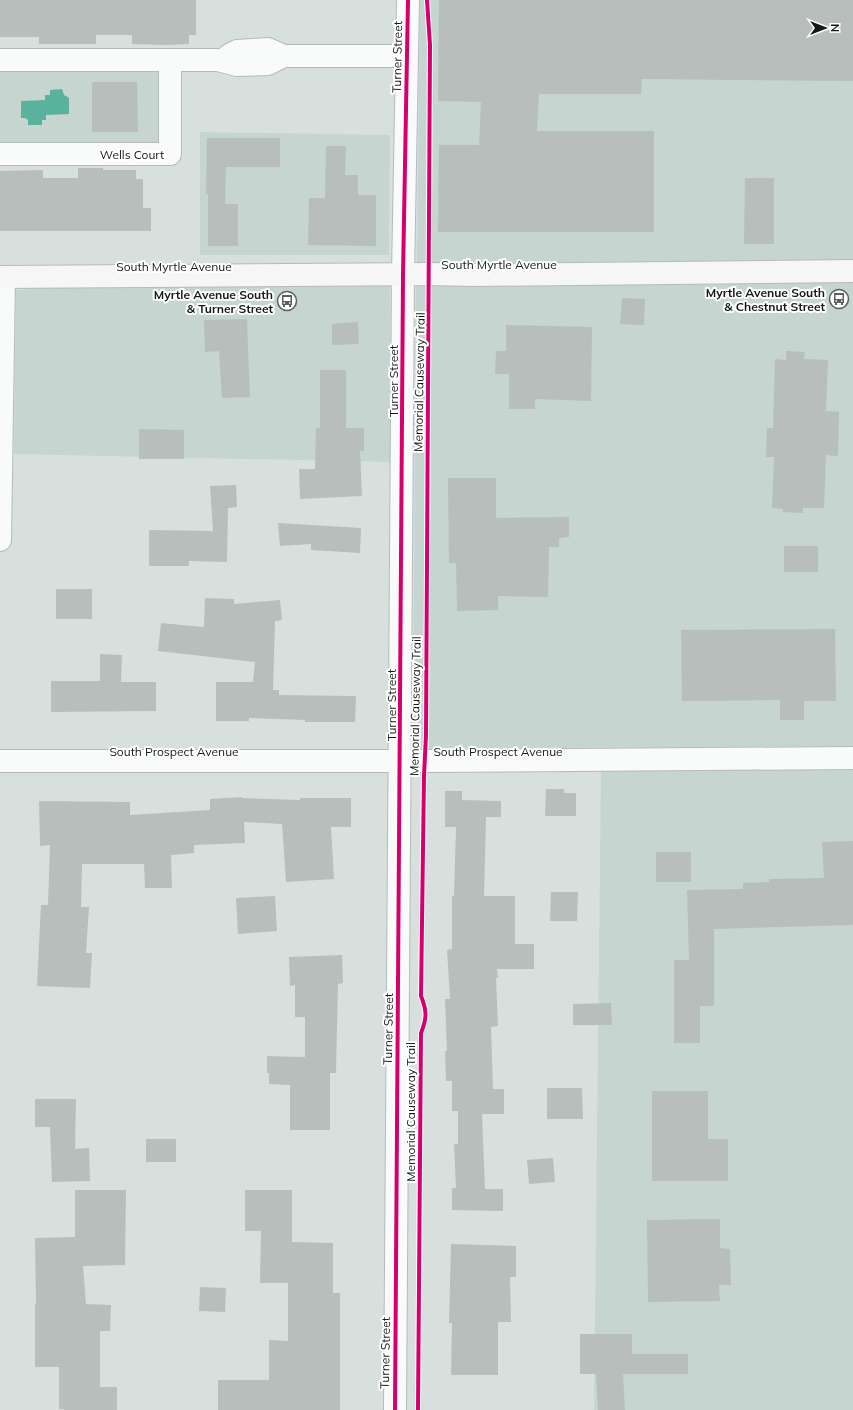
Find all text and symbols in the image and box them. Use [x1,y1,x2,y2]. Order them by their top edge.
north arrow [805,8,845,48]
street label: Turner Street [389,21,405,93]
text: N [828,24,842,32]
street label: Wells Court [100,147,164,162]
street label: South Myrtle Avenue [441,257,557,272]
street label: South Myrtle Avenue [116,259,232,274]
place label: Myrtle Avenue South & Chestnut Street [706,285,825,314]
place label: Myrtle Avenue South & Turner Street [154,287,273,316]
bus stop icon: Myrtle Avenue South & Chestnut Street [828,288,850,310]
bus stop icon: Myrtle Avenue South & Turner Street [276,290,298,312]
street label: Memorial Causeway Trail [410,312,428,452]
street label: Turner Street [386,345,401,417]
street label: Memorial Causeway Trail [406,636,424,776]
street label: Turner Street [384,669,399,741]
street label: South Prospect Avenue [109,744,239,759]
street label: South Prospect Avenue [433,744,563,759]
street label: Turner Street [380,993,396,1065]
street label: Memorial Causeway Trail [403,1042,418,1182]
street label: Turner Street [377,1317,393,1389]

